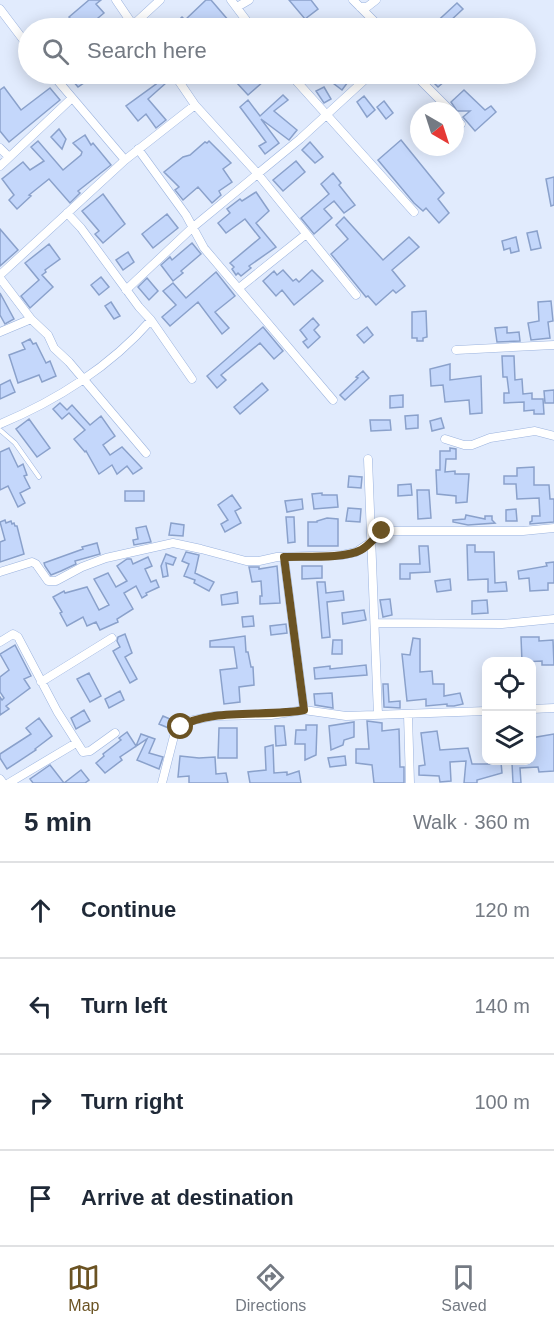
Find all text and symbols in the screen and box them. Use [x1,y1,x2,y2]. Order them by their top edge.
search box [18,18,536,84]
icon: search [39,35,72,68]
text: Search here [87,38,207,63]
north arrow [410,102,464,156]
route end [368,517,394,543]
map controls [482,657,536,765]
button: locate [482,657,536,711]
button: layers [482,711,536,765]
route start [167,713,193,739]
text: 5 min [24,807,92,837]
text: Walk · 360 m [413,811,530,833]
icon: ahead [24,894,57,927]
text: Continue [81,897,176,922]
text: 120 m [474,899,530,921]
icon: left [24,990,57,1023]
text: Turn left [81,993,167,1018]
text: 140 m [474,995,530,1017]
icon: right [24,1086,57,1119]
text: Turn right [81,1089,183,1114]
text: 100 m [474,1091,530,1113]
icon: arrive [24,1182,57,1215]
text: Arrive at destination [81,1185,294,1210]
tab: Map [67,1261,100,1315]
tab: Directions [235,1261,306,1315]
tab: Saved [441,1261,487,1315]

